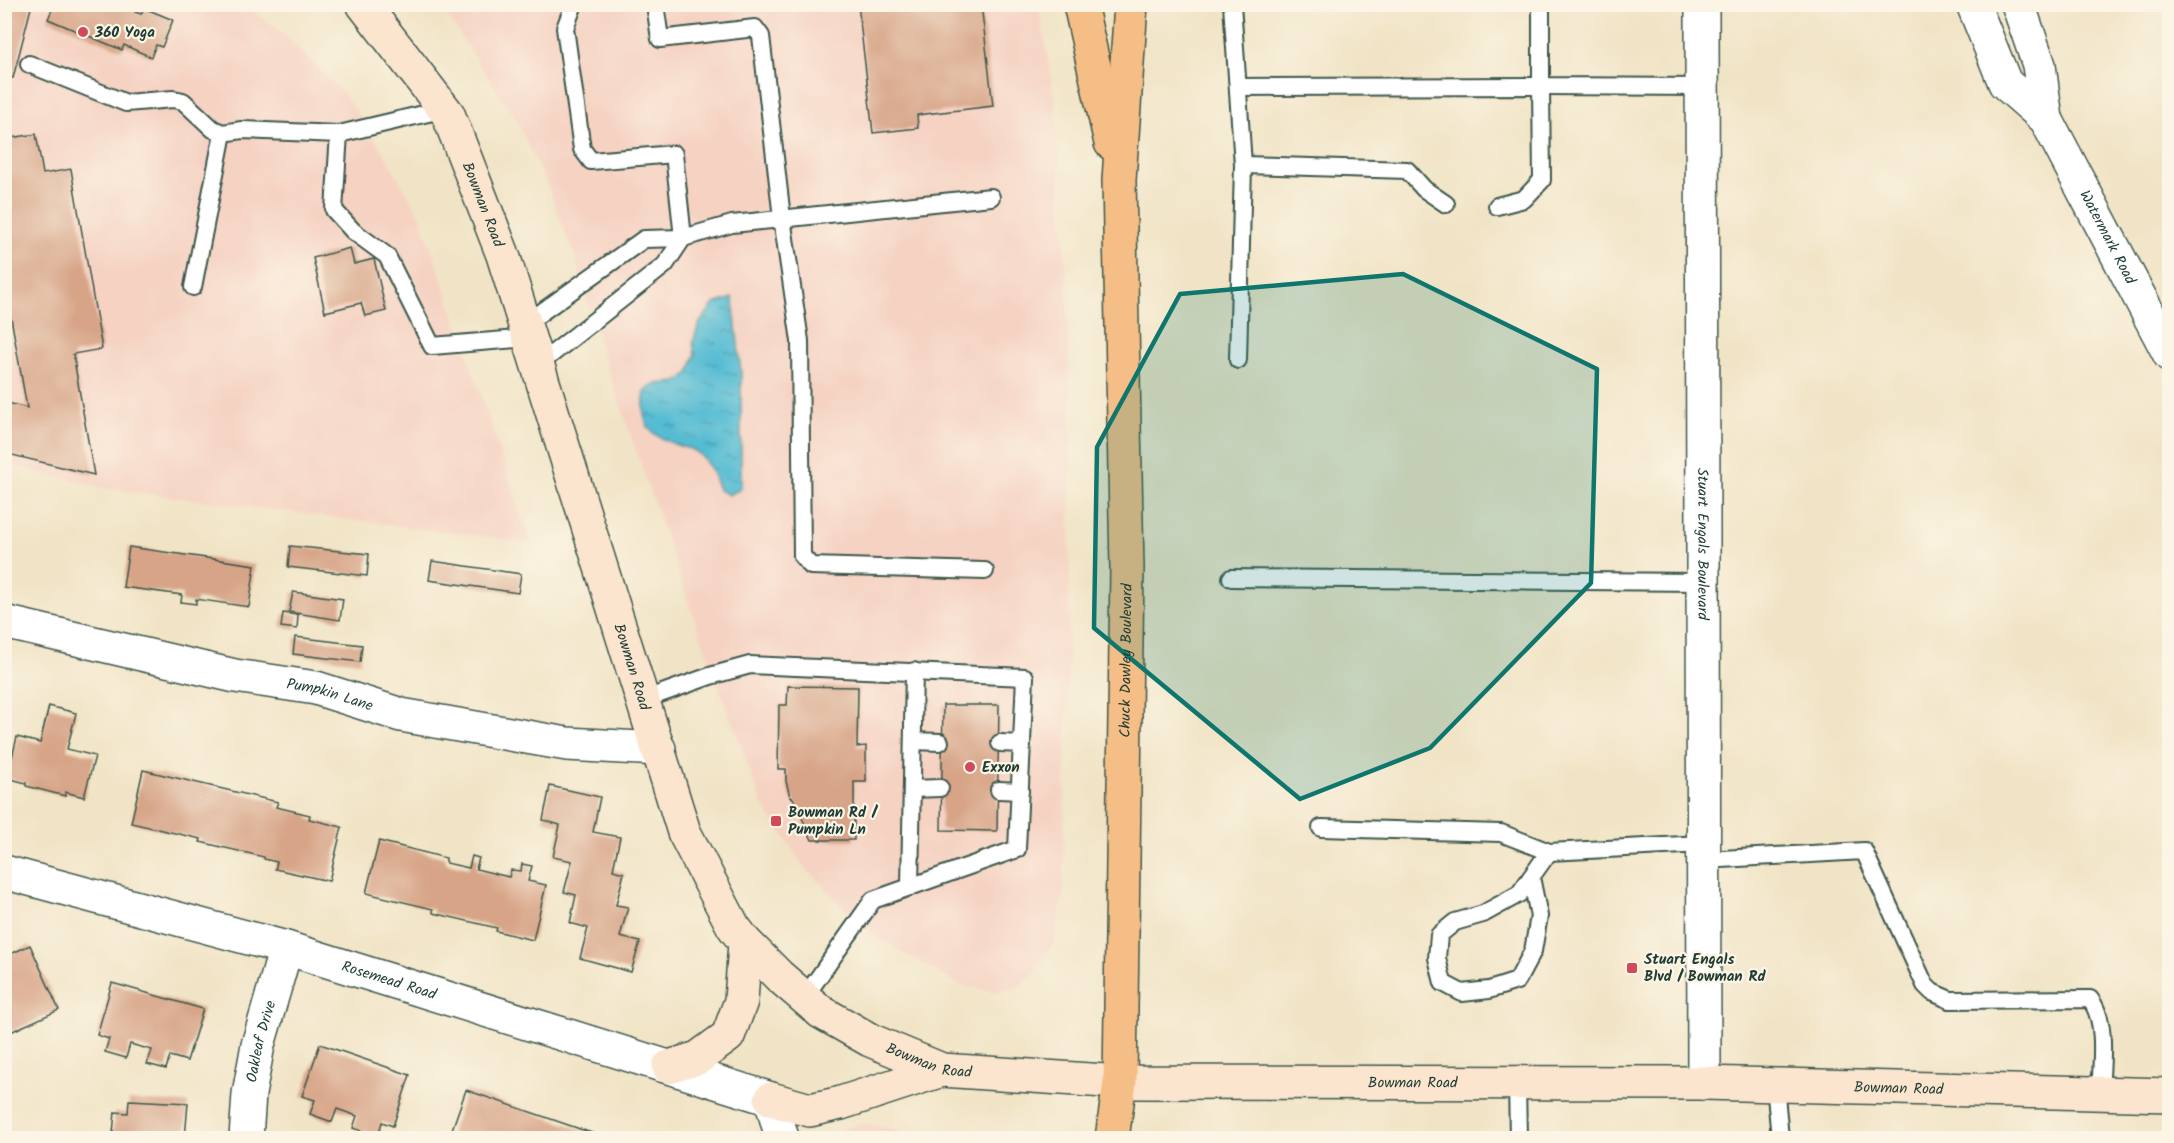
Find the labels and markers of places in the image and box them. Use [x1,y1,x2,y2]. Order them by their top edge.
place label: 360 Yoga [94,21,155,45]
marker: 360 Yoga [76,25,90,39]
place label: Exxon [982,756,1020,780]
marker: Exxon [963,760,977,774]
place label: Bowman Rd / Pumpkin Ln [788,801,879,842]
marker: Bowman Rd / Pumpkin Ln [769,814,783,828]
place label: Stuart Engals Blvd / Bowman Rd [1644,948,1766,989]
marker: Stuart Engals Blvd / Bowman Rd [1625,961,1639,975]

